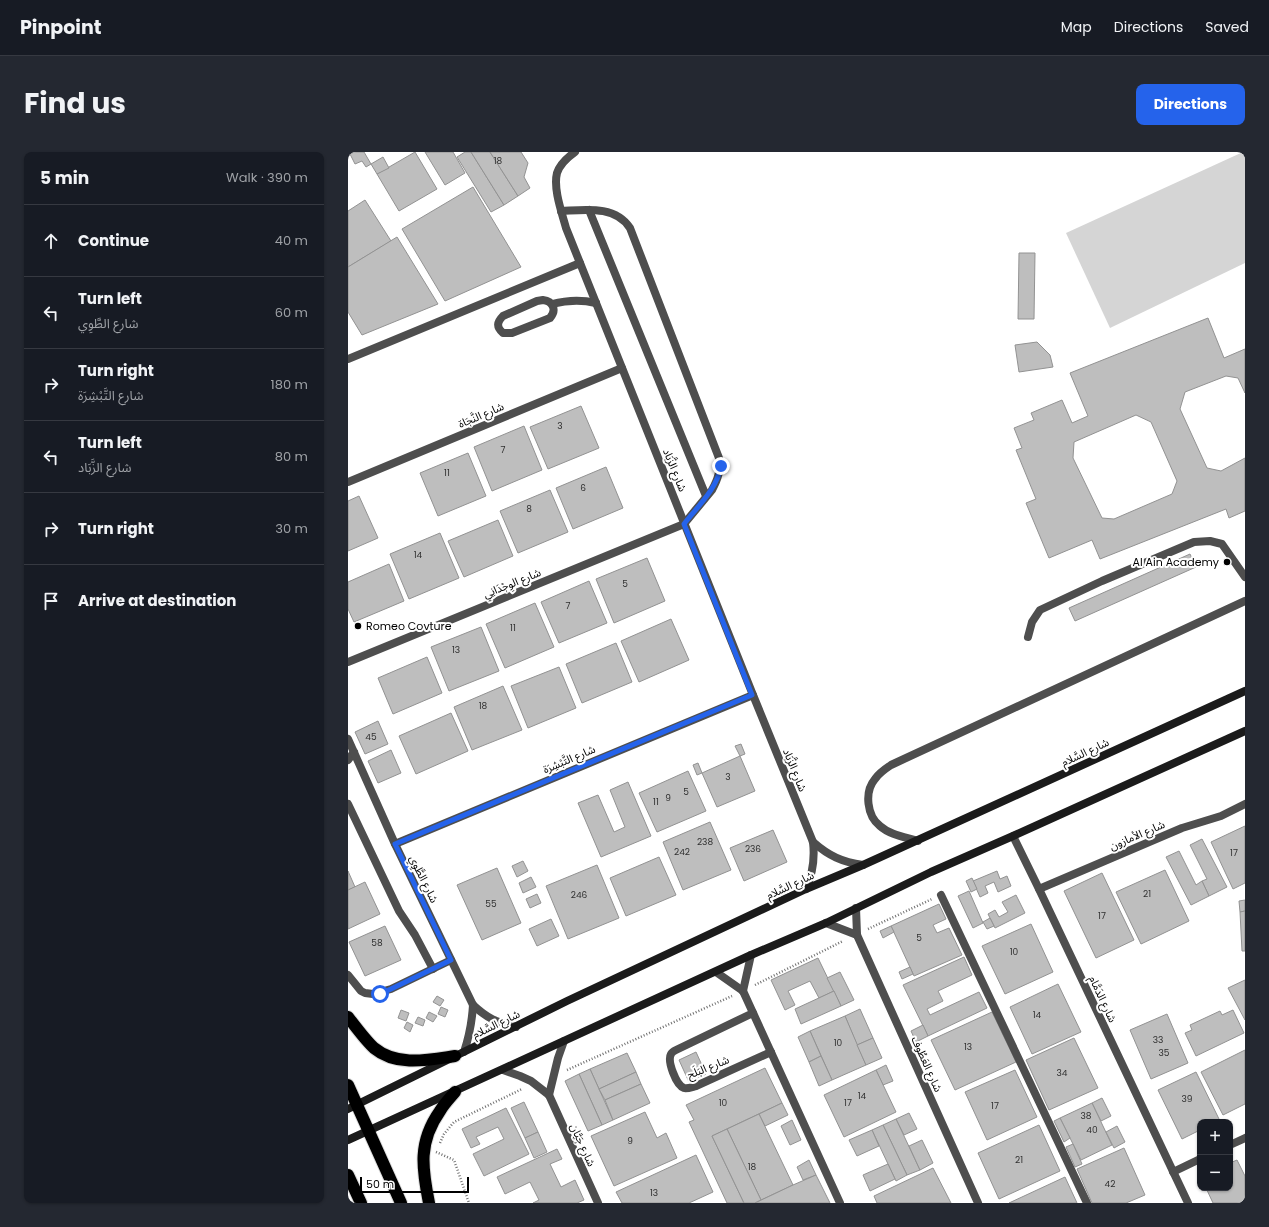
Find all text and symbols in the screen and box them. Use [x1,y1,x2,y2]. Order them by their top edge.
text: Pinpoint [20,14,101,41]
text: Map [1061,17,1092,37]
text: Directions [1114,17,1183,37]
text: Saved [1205,17,1249,37]
text: Find us [24,84,126,123]
button: Directions [1136,84,1245,125]
house number: 18 [494,155,503,167]
text: 5 min [40,166,89,190]
text: Walk · 390 m [226,168,308,187]
icon: ahead [40,230,62,252]
text: Continue [78,230,149,251]
text: 40 m [275,231,308,250]
text: Turn left [78,288,142,309]
icon: left [40,302,62,324]
text: 60 m [275,303,308,322]
text: شارع الطَّوِي [78,314,139,333]
text: Turn right [78,360,154,381]
icon: right [40,374,62,396]
text: 180 m [271,375,308,394]
text: شارع التَّبْشِرَة [78,386,144,405]
street label: شارع النَّجَاة [456,398,507,432]
house number: 3 [557,420,563,432]
text: Turn left [78,432,142,453]
house number: 7 [501,444,506,456]
icon: left [40,446,62,468]
street label: شارع الزَّبَاد [659,446,691,494]
text: 80 m [275,447,308,466]
route end [712,457,730,475]
text: شارع الزَّبَاد [78,458,132,477]
house number: 11 [444,467,450,479]
house number: 6 [580,482,586,494]
house number: 8 [526,503,532,515]
icon: right [40,518,62,540]
text: Turn right [78,518,154,539]
text: 30 m [275,519,308,538]
house number: 14 [414,549,423,561]
place label: Al Ain Academy [1133,554,1220,570]
marker: Al Ain Academy [1222,557,1232,567]
street label: شارع الوِجْدَانِي [481,564,544,603]
house number: 5 [622,578,628,590]
icon: arrive [40,590,62,612]
text: Arrive at destination [78,590,236,611]
house number: 7 [566,600,571,612]
place label: Romeo Covture [366,618,452,634]
marker: Romeo Covture [353,621,363,631]
house number: 11 [510,622,516,634]
house number: 13 [452,644,460,656]
house number: 18 [479,700,488,712]
house number: 45 [365,731,377,743]
street label: شارع السَّلام [1058,734,1112,770]
street label: شارع التَّبْشِرَة [540,741,598,777]
street label: شارع الزَّبَاد [779,746,811,794]
house number: 3 [725,771,731,783]
house number: 5 [683,786,689,798]
house number: 9 [665,792,671,804]
house number: 11 [653,796,659,808]
street label: شارع الأمازون [1107,816,1168,854]
house number: 238 [697,836,713,848]
house number: 236 [745,843,761,855]
house number: 242 [674,846,690,858]
house number: 17 [1230,847,1238,859]
street label: شارع الطَّوِي [404,852,443,907]
street label: شارع السَّلام [763,867,817,903]
house number: 21 [1143,888,1151,900]
house number: 246 [571,889,588,901]
house number: 55 [485,898,497,910]
house number: 17 [1098,910,1106,922]
house number: 5 [916,932,922,944]
house number: 58 [371,937,383,949]
house number: 10 [1010,946,1019,958]
street label: شارع الدَمَّام [1085,973,1121,1025]
route start [371,985,389,1003]
street label: شارع السَّلام [470,1005,523,1042]
house number: 14 [1033,1009,1042,1021]
street label: شارع العَطُوف [908,1034,947,1095]
house number: 33 [1153,1034,1163,1046]
house number: 10 [834,1037,843,1049]
house number: 13 [964,1041,972,1053]
house number: 35 [1159,1047,1170,1059]
street label: شارع البَلَح [685,1051,732,1083]
house number: 34 [1057,1067,1068,1079]
house number: 14 [858,1090,867,1102]
house number: 39 [1182,1093,1193,1105]
house number: 10 [719,1097,728,1109]
house number: 17 [844,1097,852,1109]
house number: 17 [991,1100,999,1112]
house number: 38 [1081,1110,1092,1122]
map controls [1197,1119,1233,1191]
button: + [1197,1119,1233,1155]
street label: شارع جَيَّان [566,1121,600,1169]
house number: 40 [1086,1124,1098,1136]
house number: 9 [627,1135,633,1147]
house number: 21 [1015,1154,1023,1166]
button: − [1197,1155,1233,1191]
house number: 18 [748,1161,757,1173]
scale bar [360,1175,469,1194]
text: 50 m [366,1176,394,1192]
house number: 42 [1105,1178,1115,1190]
house number: 13 [650,1187,658,1199]

